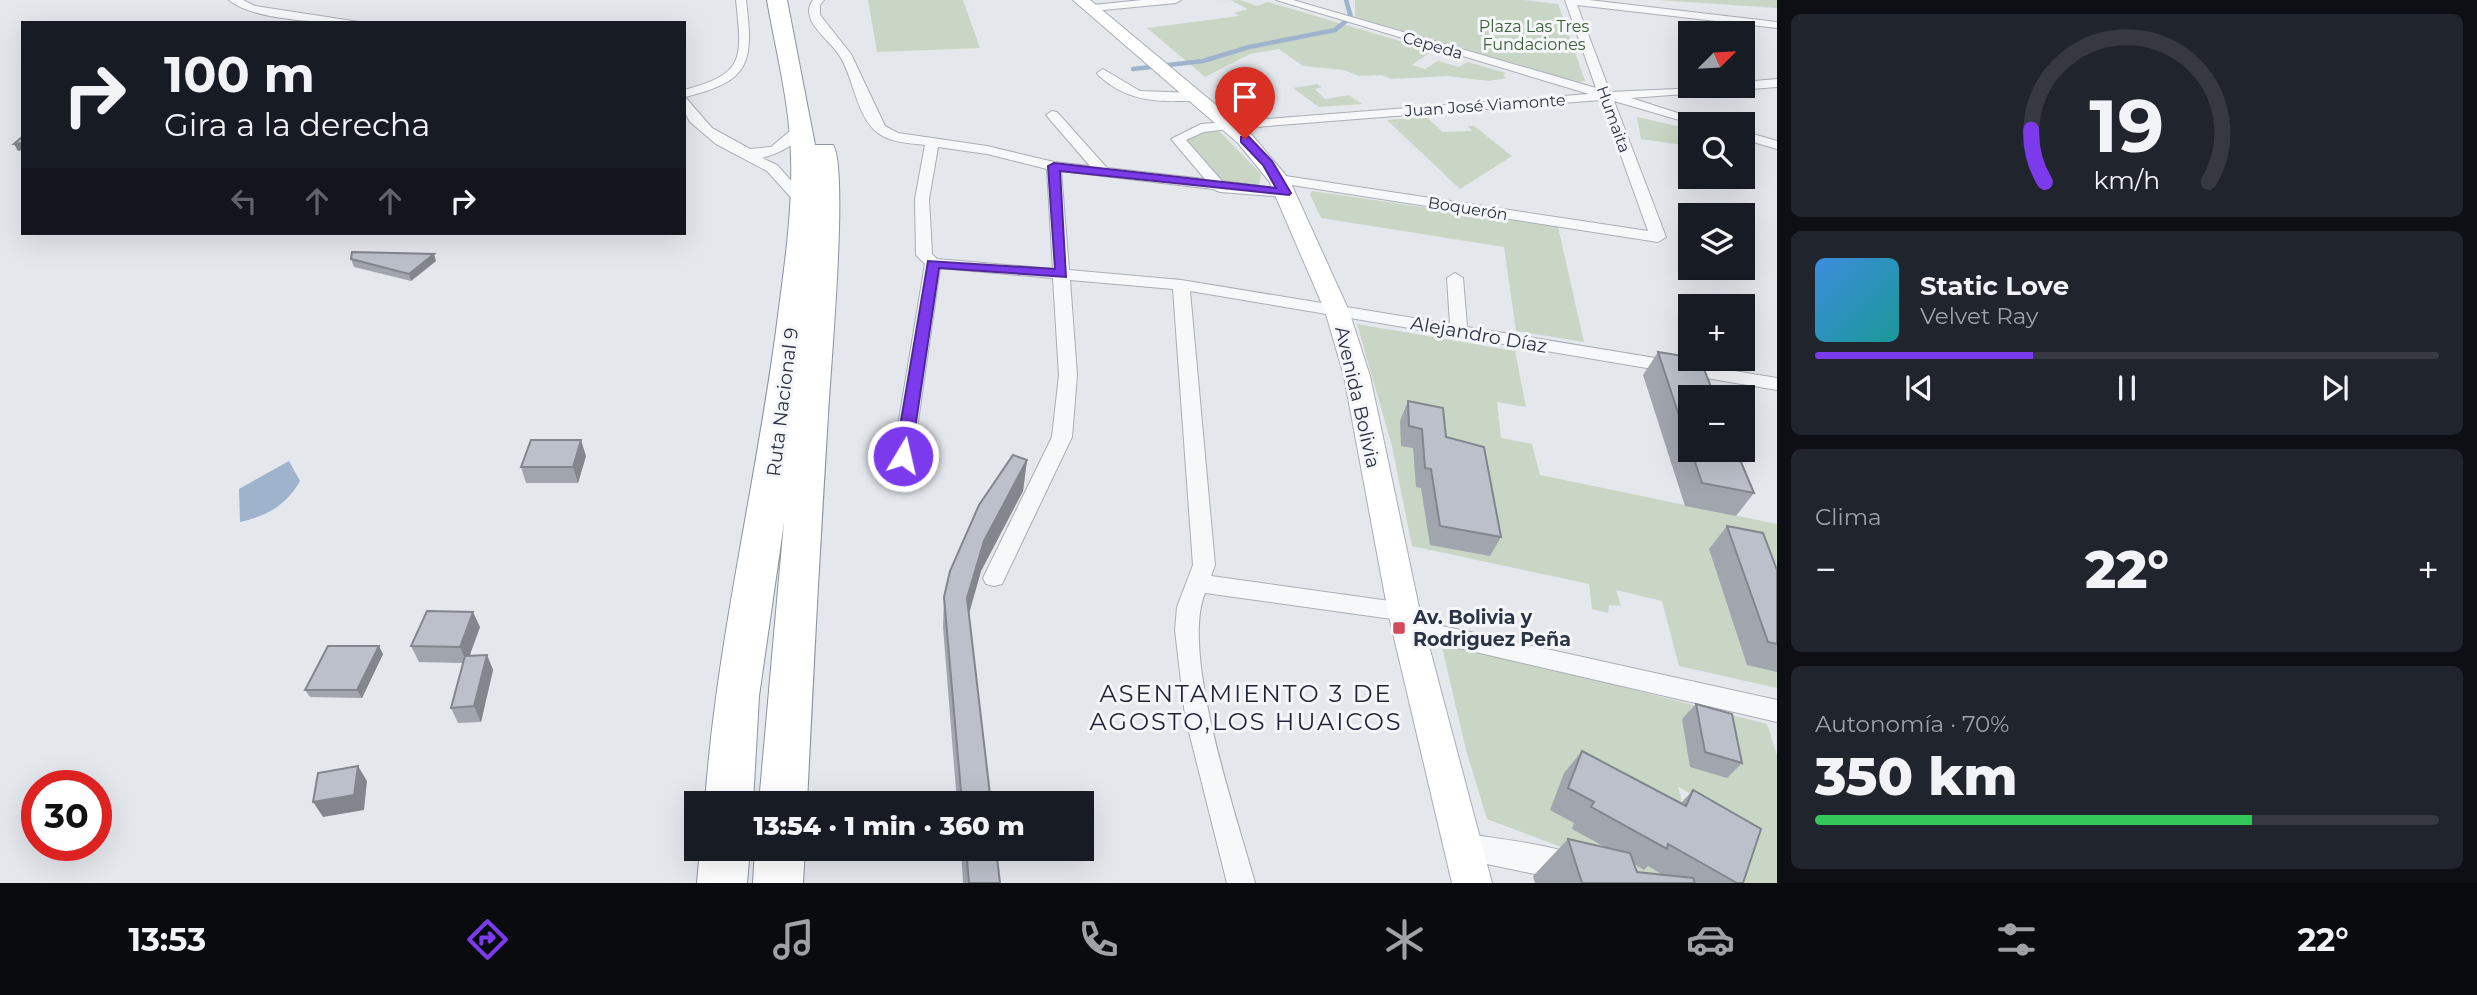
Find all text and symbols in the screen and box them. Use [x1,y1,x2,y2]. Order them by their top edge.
park label: Plaza Las Tres Fundaciones [1479,17,1589,54]
north arrow [1678,21,1755,98]
map controls [1678,21,1755,462]
street label: Cepeda [1401,28,1465,63]
text: 100 m [164,45,315,104]
icon: right [49,49,140,140]
pin [1215,67,1275,139]
icon: arrive [1226,78,1264,116]
text: 19 [2090,82,2164,170]
street label: Humaita [1593,83,1634,155]
street label: Juan José Viamonte [1403,90,1566,121]
text: Gira a la derecha [164,105,430,144]
button: search [1678,112,1755,189]
text: km/h [2094,164,2160,194]
icon: left [225,182,263,220]
icon: ahead [298,182,336,220]
icon: ahead [371,182,409,220]
icon: right [444,182,482,220]
street label: Boquerón [1427,193,1509,224]
button: layers [1678,203,1755,280]
text: Static Love [1920,270,2069,302]
button: + [1678,294,1755,371]
text: Velvet Ray [1920,302,2038,330]
street label: Alejandro Díaz [1409,311,1549,358]
street label: Avenida Bolivia [1330,324,1385,470]
street label: Ruta Nacional 9 [762,326,803,478]
icon: previous [1900,369,1938,407]
icon: pause [2108,369,2146,407]
icon: next [2316,369,2354,407]
button: − [1678,385,1755,462]
position arrow [866,419,940,493]
text: Clima [1815,503,1882,531]
text: 22° [2085,538,2169,601]
text: − [1815,546,1837,593]
text: + [2417,546,2439,593]
place label: Av. Bolivia y Rodriguez Peña [1412,606,1571,651]
marker: Av. Bolivia y Rodriguez Peña [1391,620,1407,636]
district label: ASENTAMIENTO 3 DE AGOSTO,LOS HUAICOS [1089,679,1403,736]
text: Autonomía · 70% [1815,710,2009,738]
text: 350 km [1815,745,2018,808]
speed limit sign: 30 [21,770,112,861]
text: 13:54 · 1 min · 360 m [753,810,1025,842]
icon: directions [463,915,512,964]
icon: music [769,915,818,964]
icon: phone [1074,915,1123,964]
icon: climate [1380,915,1429,964]
icon: car [1686,915,1735,964]
icon: filters [1992,915,2041,964]
text: 13:53 [128,920,206,959]
text: 22° [2297,920,2349,959]

